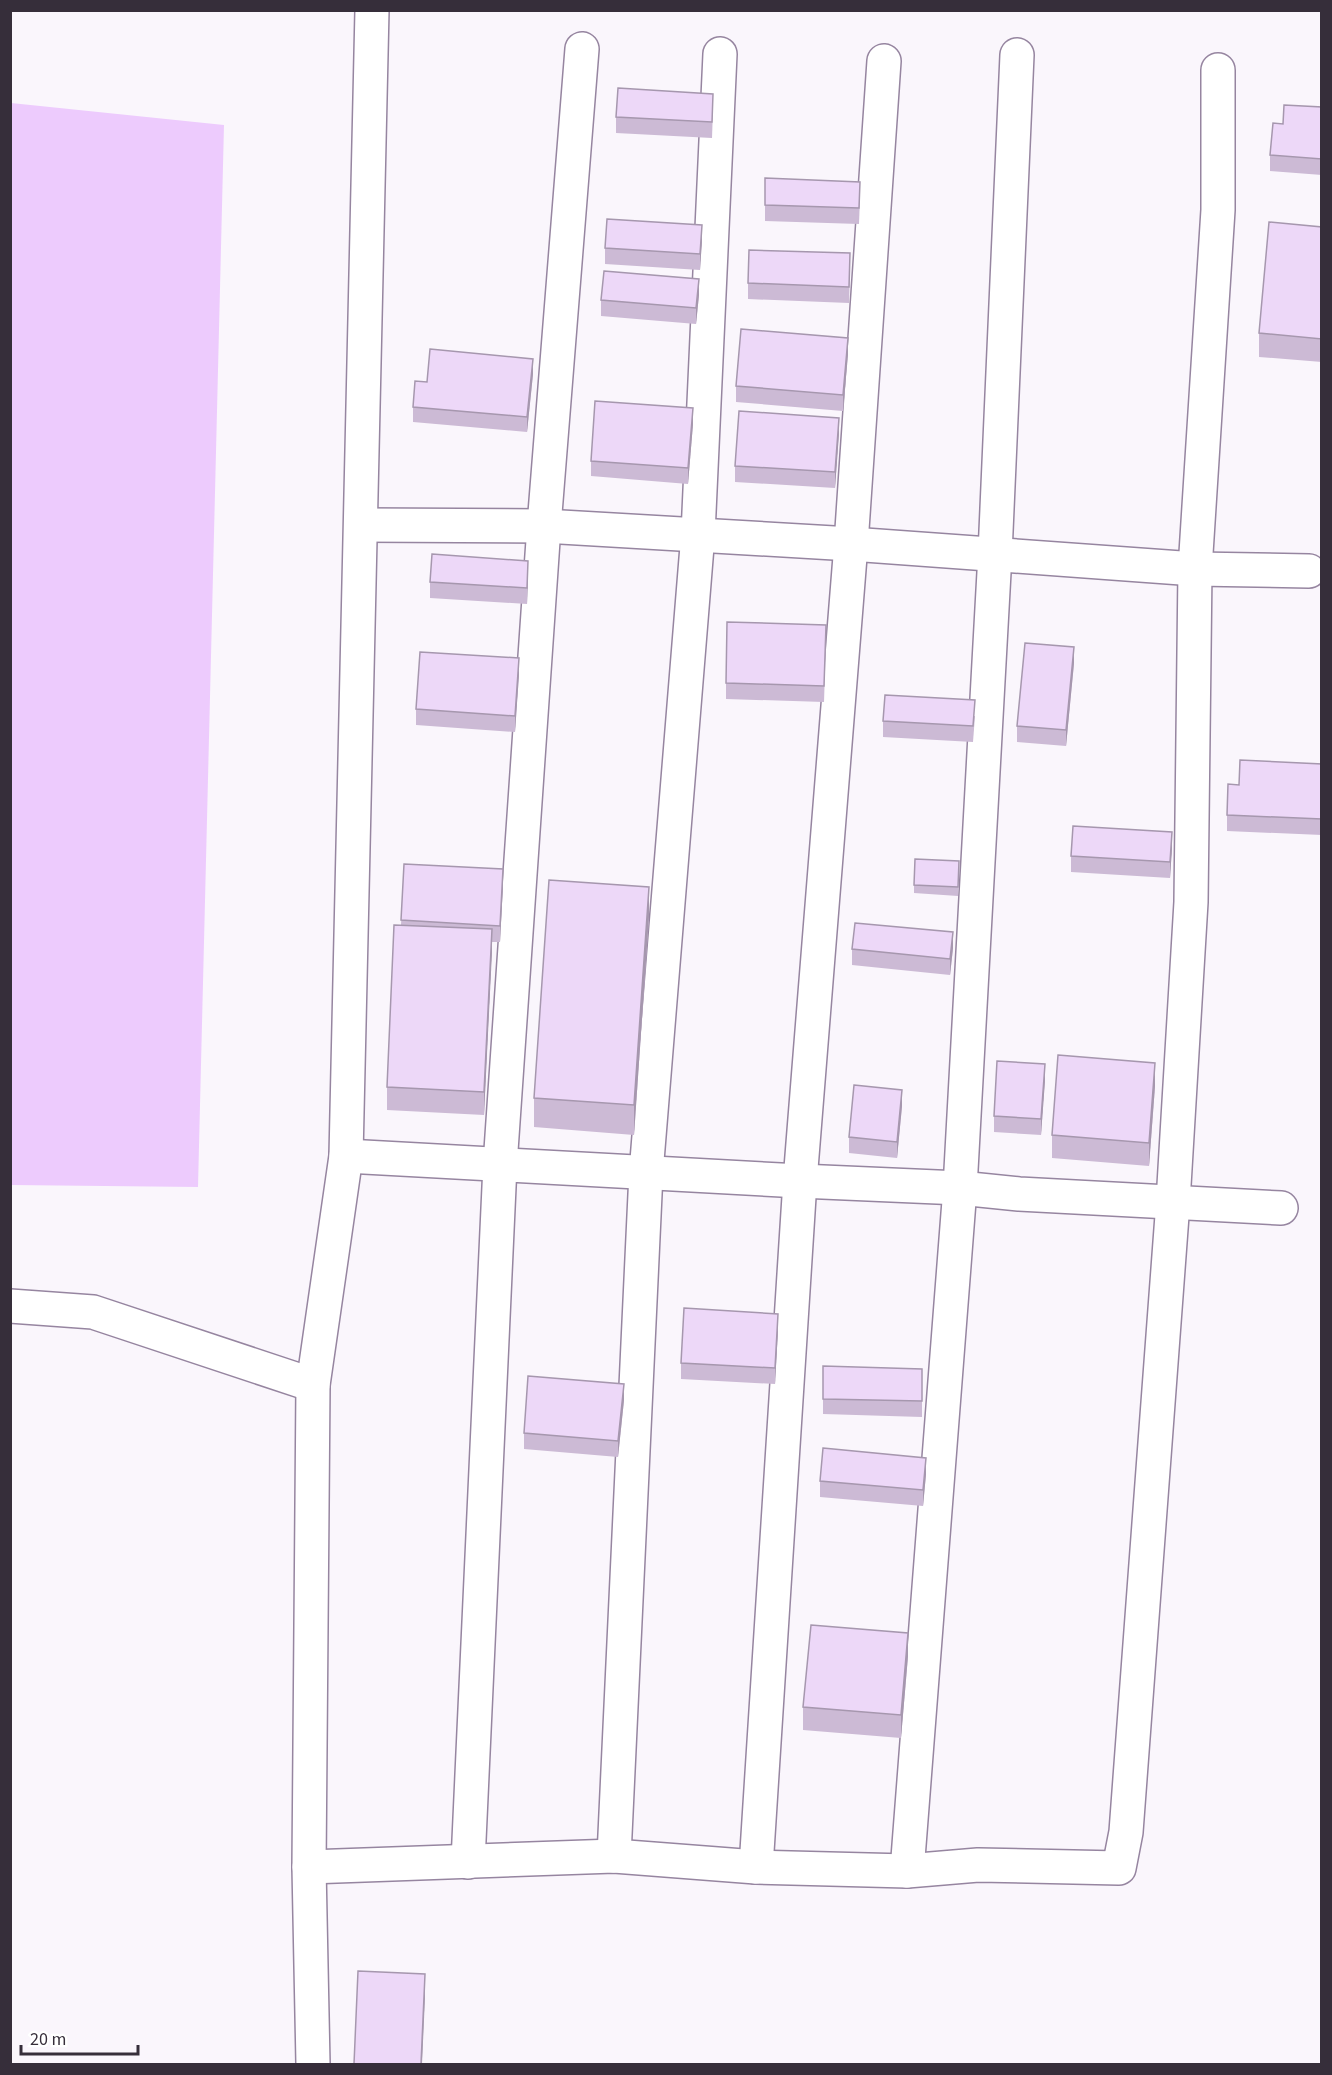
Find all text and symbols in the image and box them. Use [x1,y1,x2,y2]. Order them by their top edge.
scale bar [21,2018,138,2056]
text: 20 m [30,2027,66,2052]

